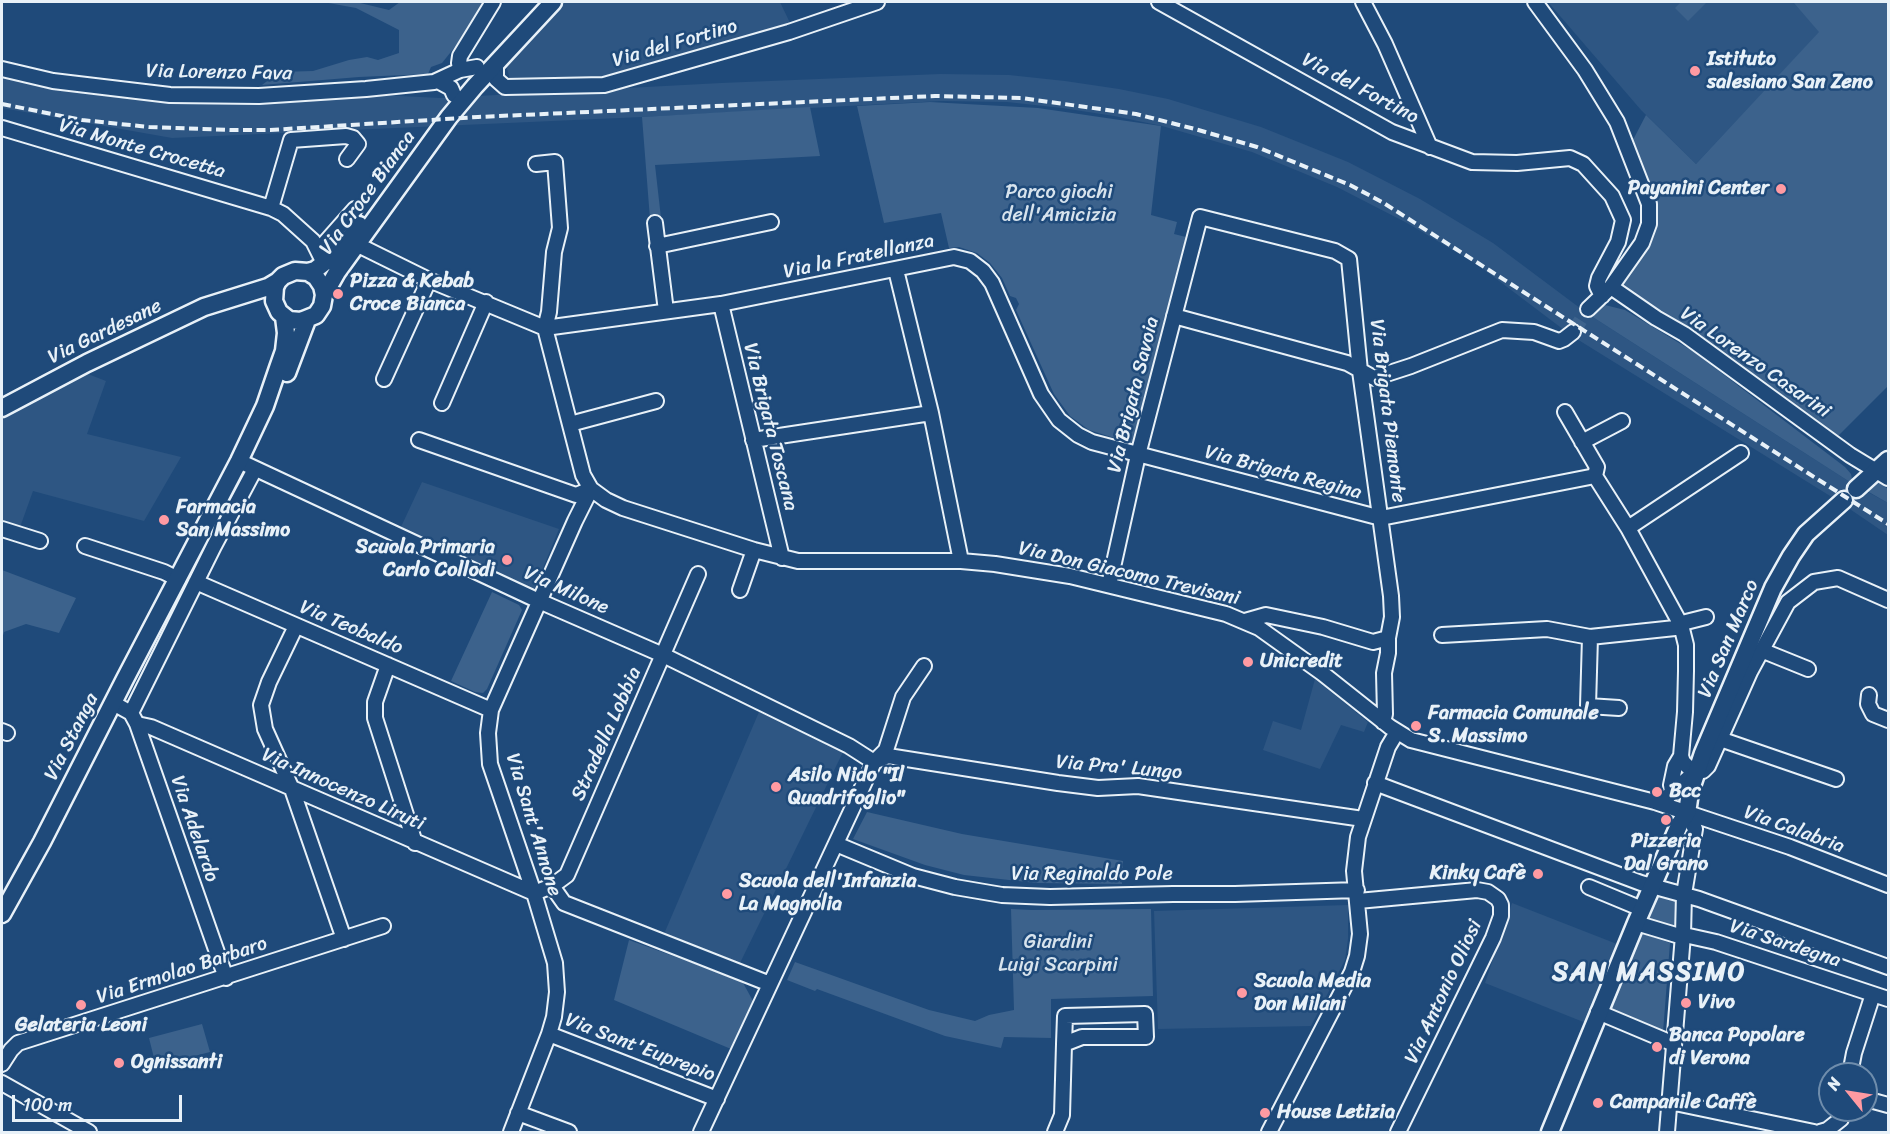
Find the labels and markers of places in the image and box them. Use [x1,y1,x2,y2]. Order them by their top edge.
place label: Istituto salesiano San Zeno [1707,48,1873,95]
marker: Istituto salesiano San Zeno [1688,64,1702,78]
place label: Payanini Center [1628,177,1769,201]
marker: Payanini Center [1774,182,1788,196]
place label: Pizza & Kebab Croce Bianca [350,270,474,317]
marker: Pizza & Kebab Croce Bianca [331,287,345,301]
place label: Farmacia San Massimo [176,496,290,543]
marker: Farmacia San Massimo [157,513,171,527]
place label: Scuola Primaria Carlo Collodi [356,536,495,583]
marker: Scuola Primaria Carlo Collodi [500,553,514,567]
place label: Unicredit [1260,650,1343,674]
marker: Unicredit [1241,655,1255,669]
place label: Farmacia Comunale S. Massimo [1428,702,1599,749]
marker: Farmacia Comunale S. Massimo [1409,719,1423,733]
place label: Asilo Nido "Il Quadrifoglio" [788,764,904,811]
marker: Asilo Nido "Il Quadrifoglio" [769,780,783,794]
place label: Bcc [1669,780,1702,804]
marker: Bcc [1650,785,1664,799]
marker: Pizzeria Dal Grano [1659,813,1673,827]
place label: Pizzeria Dal Grano [1624,830,1708,877]
place label: Kinky Cafè [1430,862,1526,886]
marker: Kinky Cafè [1531,867,1545,881]
place label: Scuola dell'Infanzia La Magnolia [739,870,916,917]
marker: Scuola dell'Infanzia La Magnolia [720,887,734,901]
place label: Scuola Media Don Milani [1254,970,1371,1017]
marker: Scuola Media Don Milani [1235,986,1249,1000]
place label: Vivo [1698,991,1735,1015]
marker: Vivo [1679,996,1693,1010]
marker: Gelateria Leoni [74,998,88,1012]
place label: Gelateria Leoni [15,1014,147,1038]
place label: Banca Popolare di Verona [1669,1024,1805,1071]
marker: Banca Popolare di Verona [1650,1040,1664,1054]
place label: Ognissanti [131,1051,222,1075]
marker: Ognissanti [112,1056,126,1070]
place label: Campanile Caffè [1610,1091,1757,1115]
marker: Campanile Caffè [1591,1096,1605,1110]
place label: House Letizia [1277,1101,1395,1125]
marker: House Letizia [1258,1106,1272,1120]

